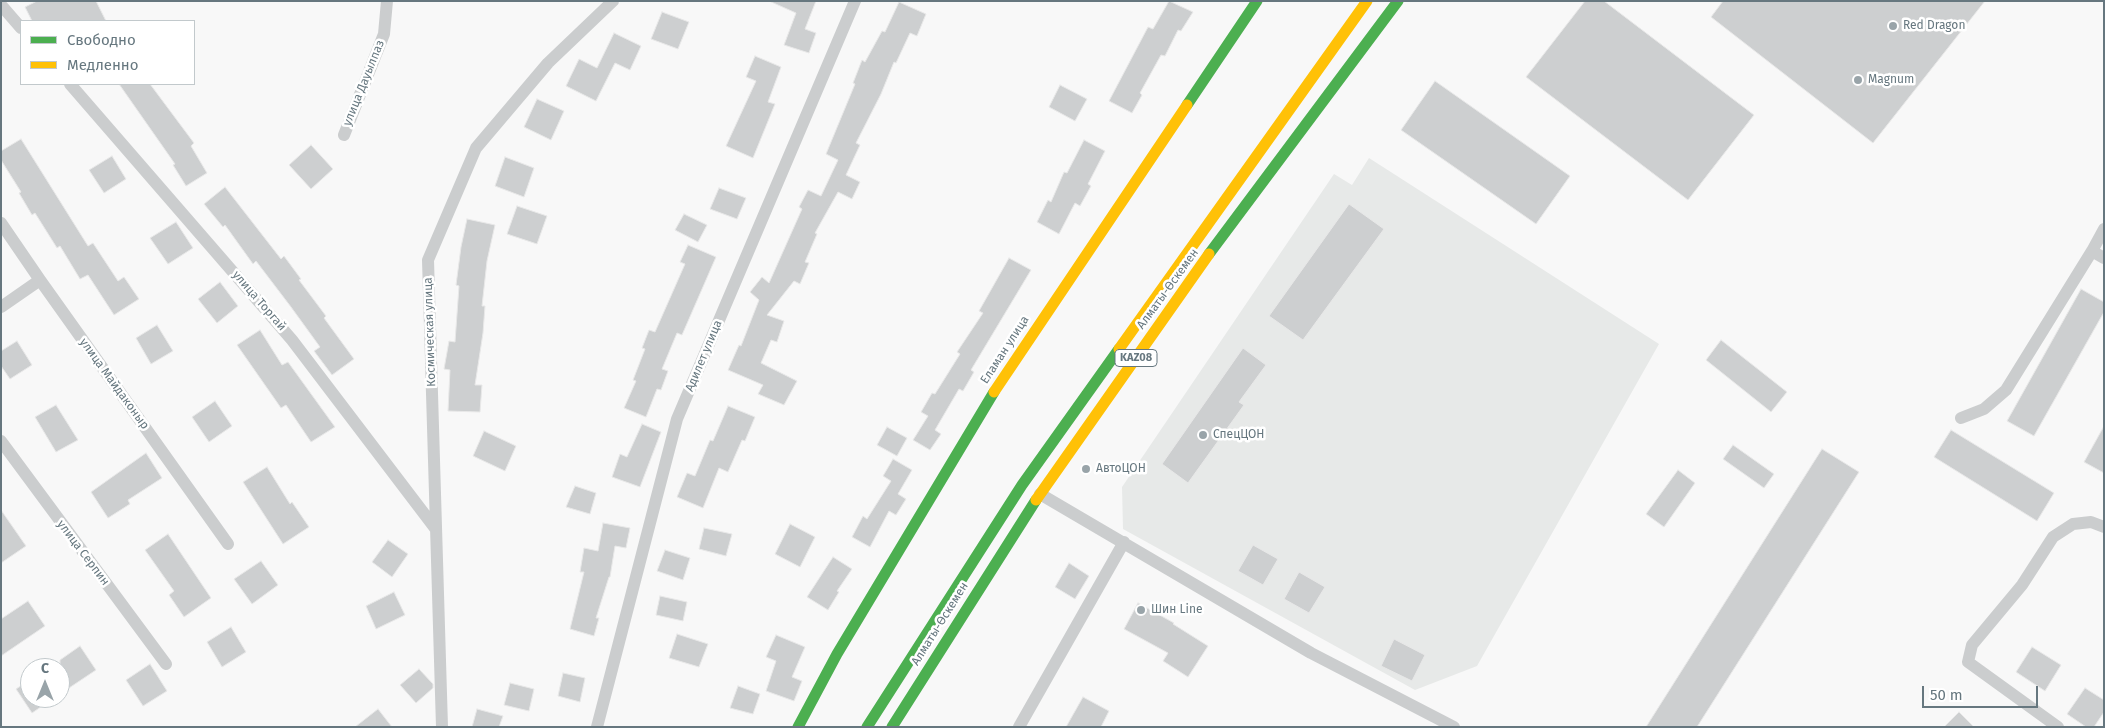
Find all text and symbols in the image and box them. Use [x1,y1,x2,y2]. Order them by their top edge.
place label: Red Dragon [1903,19,1965,33]
legend [20,20,195,85]
marker: Red Dragon [1887,20,1899,32]
text: Свободно [67,31,136,49]
street label: улица Дауылпаз [340,38,388,128]
text: Медленно [67,56,139,74]
place label: Magnum [1868,73,1914,87]
marker: Magnum [1852,74,1864,86]
street label: Алматы-Өскемен [1134,246,1202,332]
street label: улица Торгай [229,268,289,334]
street label: Космическая улица [421,277,439,387]
street label: Еламан улица [978,313,1032,387]
street label: Адилет улица [683,318,725,394]
street label: улица Майдаконыр [76,336,152,432]
road number: KAZ08 [1115,349,1157,366]
place label: СпецЦОН [1213,428,1264,442]
marker: СпецЦОН [1197,429,1209,441]
place label: АвтоЦОН [1096,462,1146,476]
marker: АвтоЦОН [1080,463,1092,475]
street label: улица Серпин [54,517,112,589]
street label: Алматы-Өскемен [909,580,971,668]
place label: Шин Line [1151,603,1203,617]
marker: Шин Line [1135,604,1147,616]
north arrow [20,658,70,708]
text: С [41,660,49,677]
scale bar [1925,676,2041,708]
text: 50 m [1930,686,1963,704]

